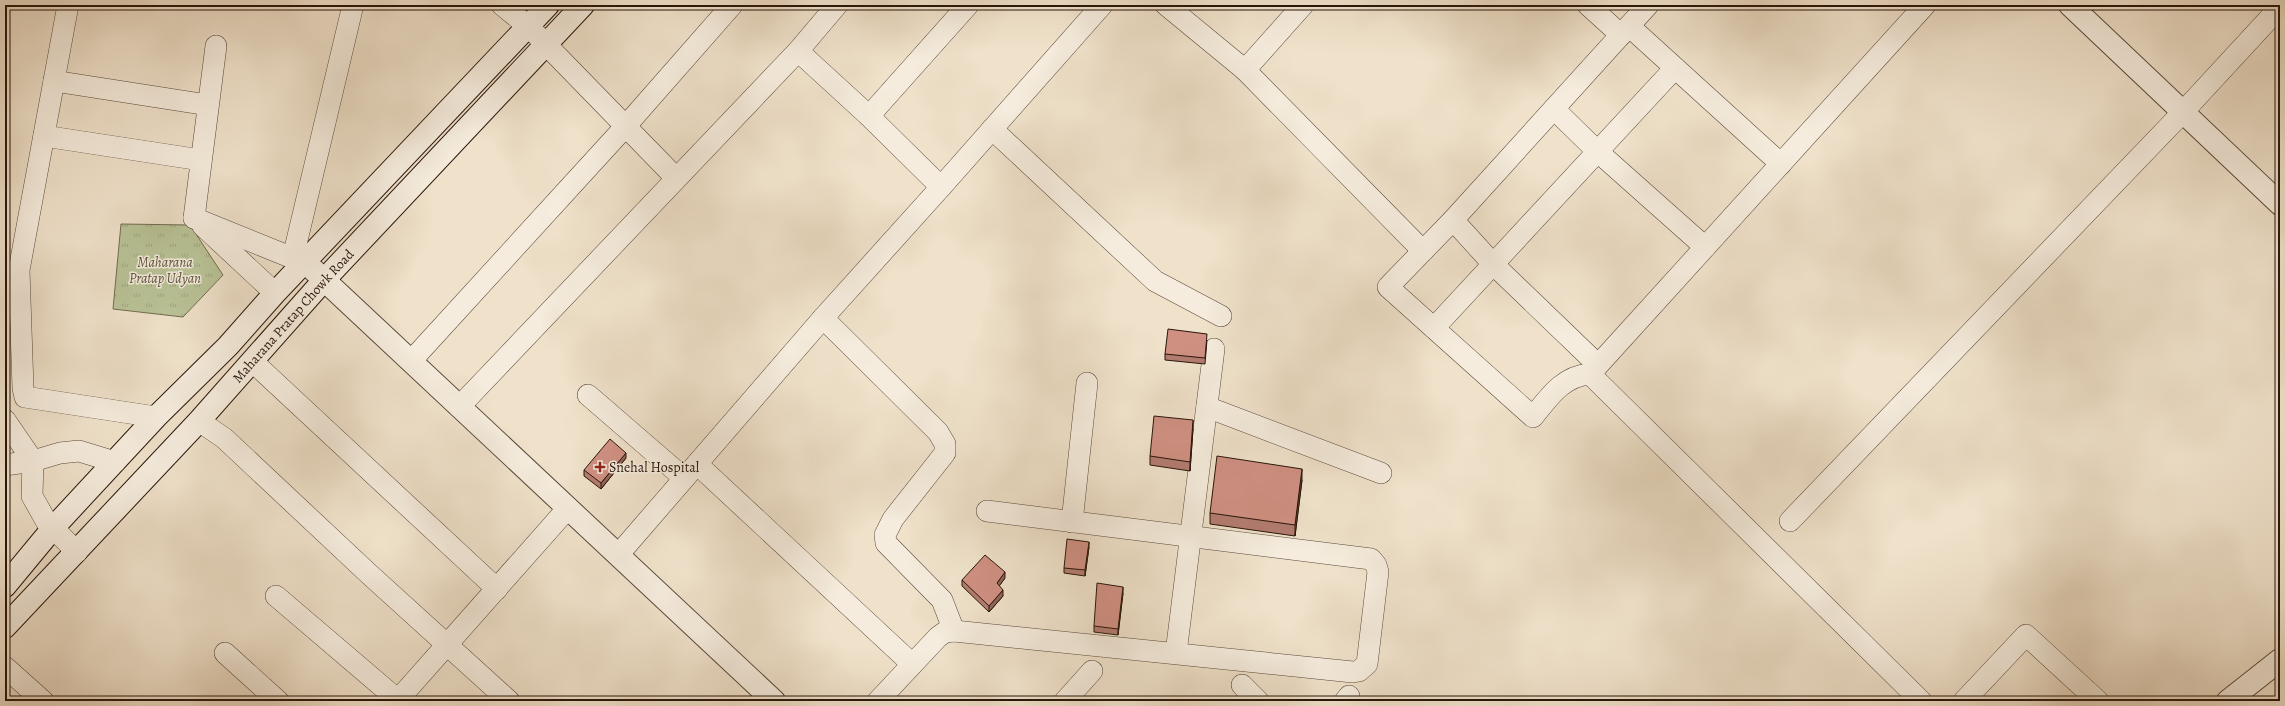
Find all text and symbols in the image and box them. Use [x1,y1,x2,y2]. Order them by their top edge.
street label: Maharana Pratap Chowk Road [228,245,359,387]
park label: Maharana Pratap Udyan [129,253,201,288]
place label: Snehal Hospital [609,458,700,477]
marker: Snehal Hospital [594,461,606,473]

